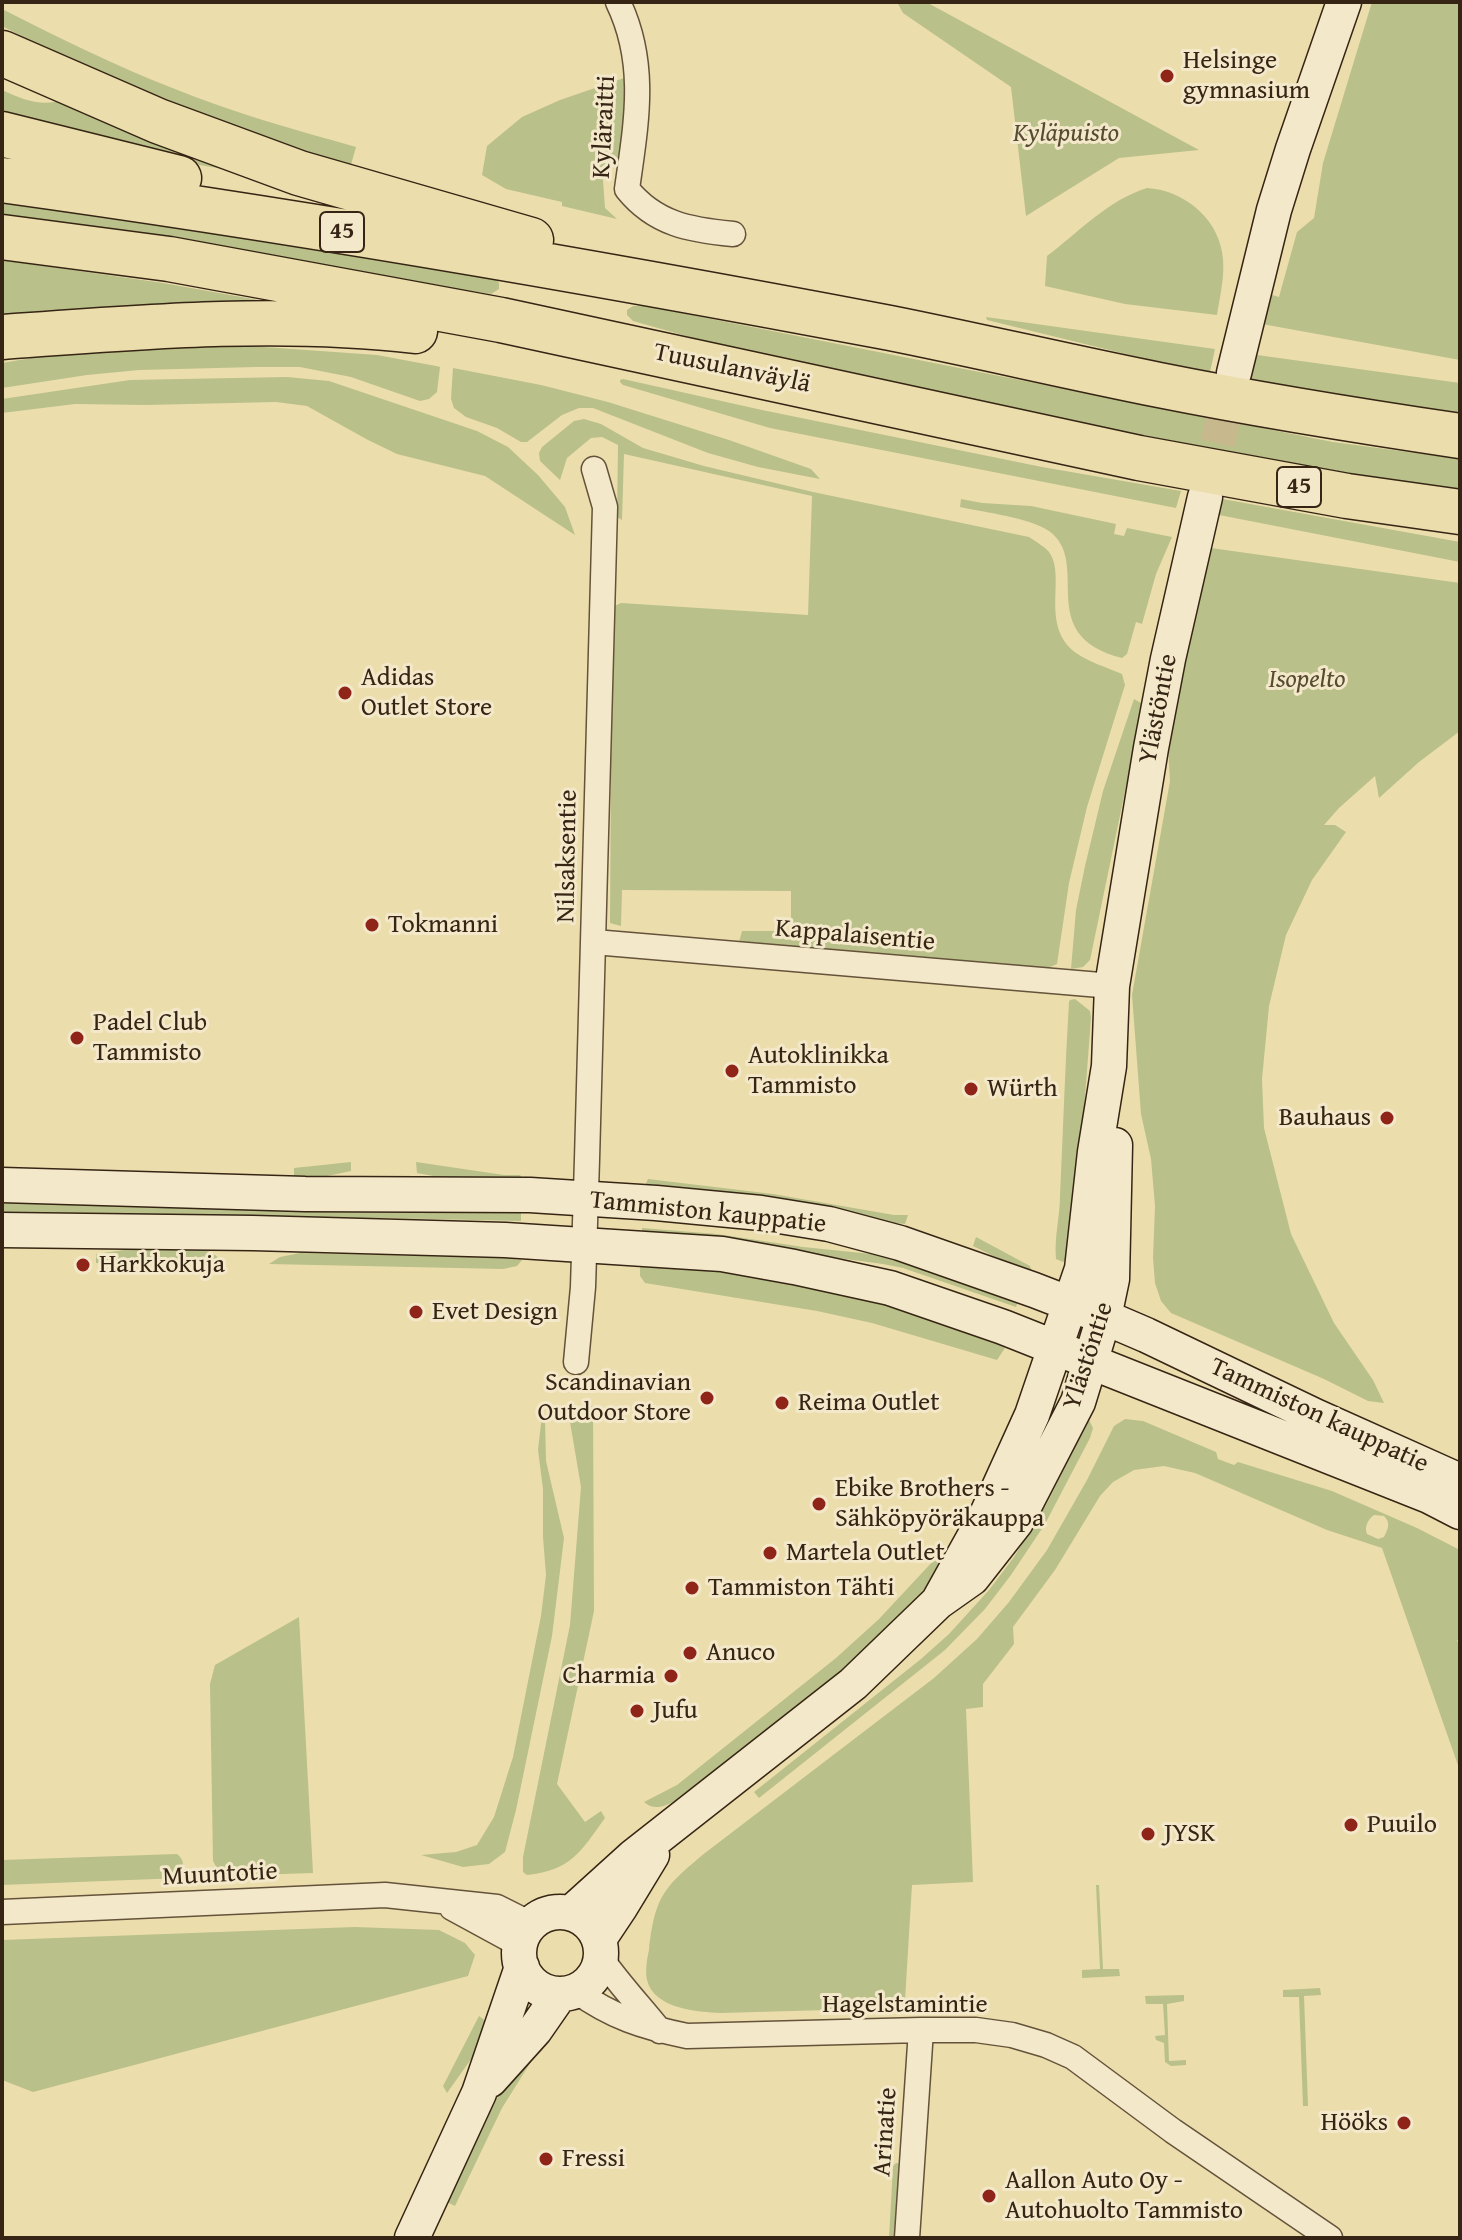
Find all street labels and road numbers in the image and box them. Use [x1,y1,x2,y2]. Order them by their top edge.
street label: Kyläraitti [587,74,623,180]
road number: 45 [320,212,364,252]
street label: Tuusulanväylä [651,337,813,401]
road number: 45 [1277,467,1321,507]
street label: Ylästöntie [1133,651,1185,767]
street label: Nilsaksentie [551,789,585,923]
street label: Kappalaisentie [774,913,936,959]
street label: Tammiston kauppatie [588,1185,828,1241]
street label: Ylästöntie [1057,1298,1121,1414]
street label: Tammiston kauppatie [1205,1352,1433,1480]
street label: Muuntotie [162,1856,278,1894]
street label: Hagelstamintie [822,1989,988,2021]
street label: Arinatie [867,2086,905,2178]

